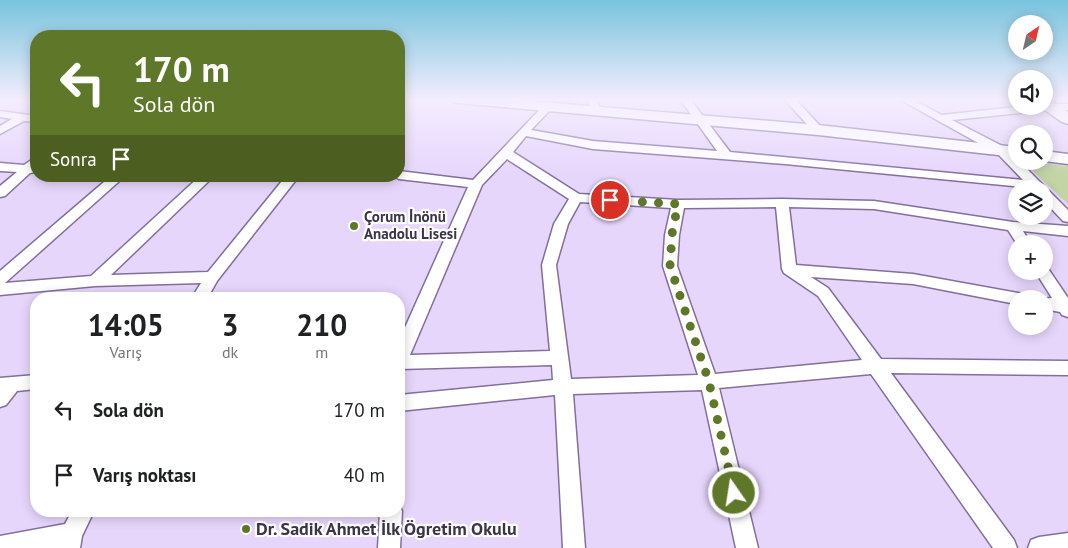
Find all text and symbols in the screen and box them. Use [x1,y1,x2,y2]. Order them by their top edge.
north arrow [1008,15,1052,60]
map controls [1008,15,1053,335]
text: 170 m [133,46,230,92]
icon: left [50,50,115,115]
button: sound [1008,70,1053,115]
text: Sola dön [133,90,215,118]
button: search [1008,125,1053,170]
icon: arrive [107,145,135,173]
text: Sonra [50,147,97,171]
pin [589,179,631,221]
button: layers [1008,180,1053,225]
icon: arrive [596,186,624,214]
place label: Çorum İnönü Anadolu Lisesi [364,207,457,243]
marker: Çorum İnönü Anadolu Lisesi [348,220,360,232]
button: + [1008,235,1053,280]
button: − [1008,290,1053,335]
text: 14:05 [88,305,164,344]
text: 3 [222,305,239,344]
text: 210 [296,305,347,344]
text: Varış [109,342,142,362]
text: dk [222,342,238,362]
text: m [315,342,328,362]
icon: left [50,396,78,424]
text: Sola dön [93,398,164,422]
text: 170 m [333,398,385,422]
icon: arrive [50,461,78,489]
text: Varış noktası [93,463,196,487]
text: 40 m [344,463,385,487]
position arrow [707,466,759,518]
place label: Dr. Sadik Ahmet İlk Ögretim Okulu [256,517,517,540]
marker: Dr. Sadik Ahmet İlk Ögretim Okulu [240,523,252,535]

